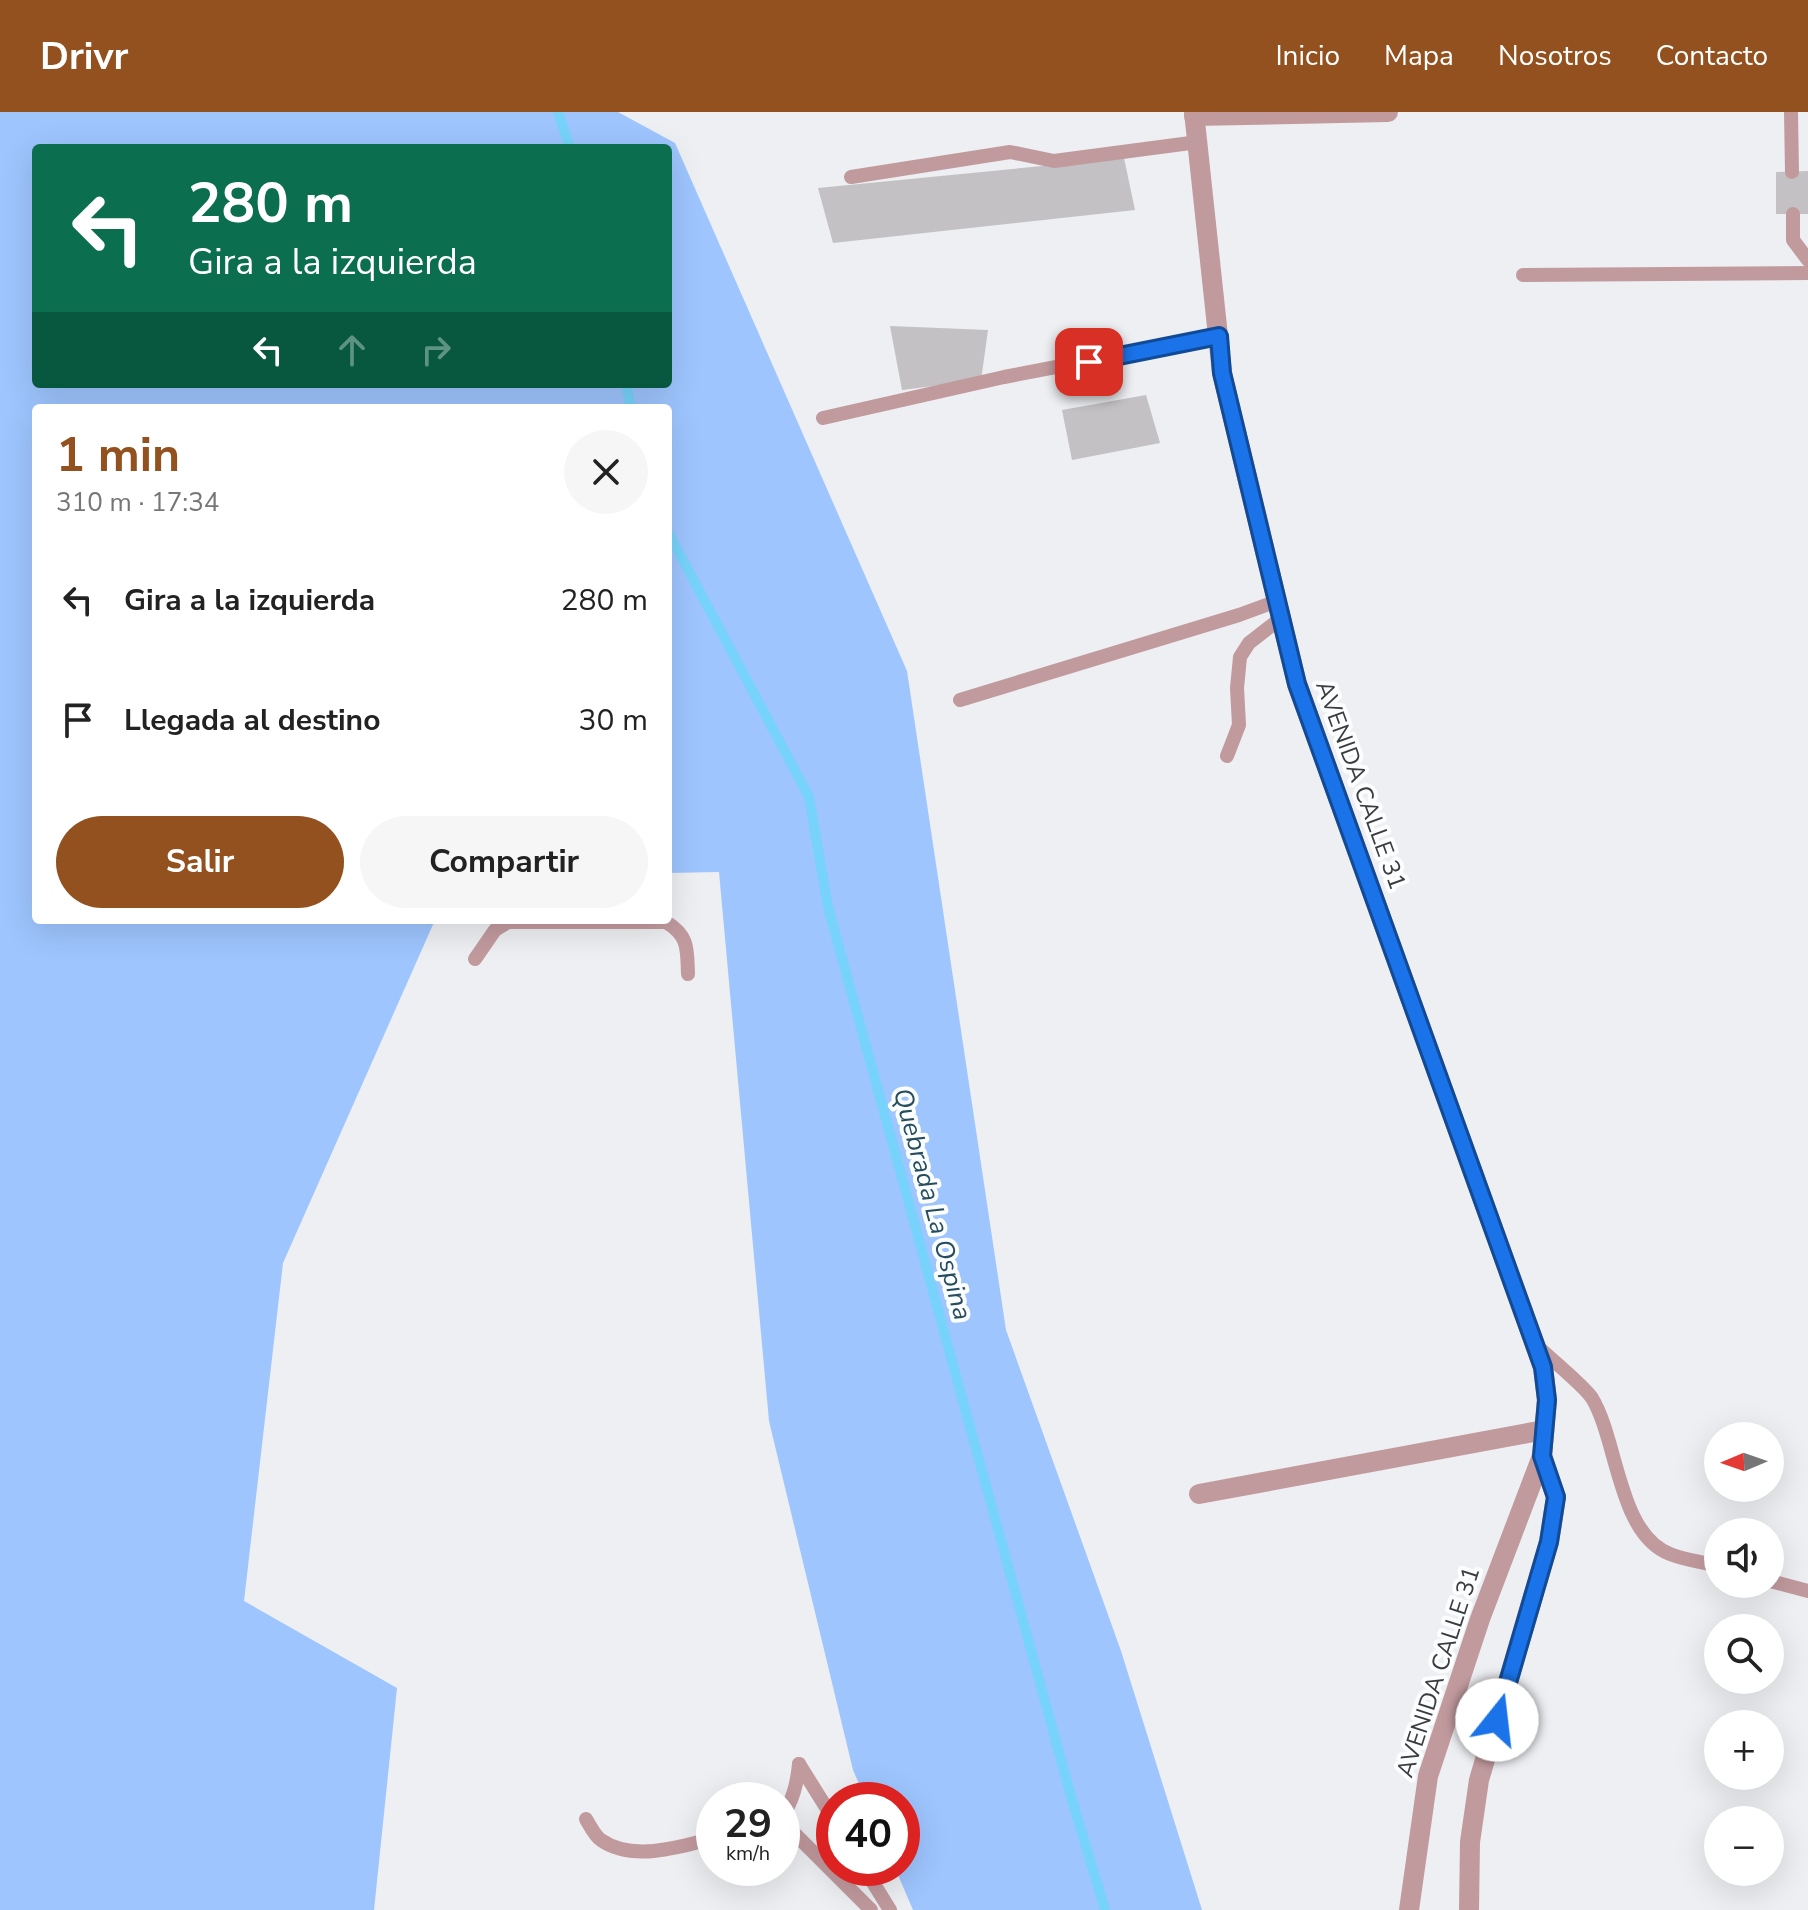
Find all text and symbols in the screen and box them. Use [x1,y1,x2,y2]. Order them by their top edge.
text: Drivr [40,31,128,82]
text: Inicio [1275,37,1340,75]
text: Mapa [1384,37,1454,75]
text: Nosotros [1498,37,1612,75]
text: Contacto [1656,37,1768,75]
text: 280 m [188,165,353,242]
icon: left [56,176,160,280]
text: Gira a la izquierda [188,238,477,287]
icon: left [246,328,290,372]
icon: ahead [330,328,374,372]
icon: right [414,328,458,372]
pin [1055,328,1123,396]
icon: arrive [1067,340,1111,384]
text: 1 min [56,422,180,488]
button: close [564,430,648,514]
text: 310 m · 17:34 [56,485,219,520]
icon: left [56,578,100,622]
text: Gira a la izquierda [124,580,375,621]
text: 280 m [561,580,648,621]
street label: AVENIDA CALLE 31 [1308,676,1414,894]
icon: arrive [56,698,100,742]
text: Llegada al destino [124,700,380,741]
text: 30 m [579,700,648,741]
button: Salir [56,816,344,908]
button: Compartir [360,816,648,908]
water label: Quebrada La Ospina [885,1084,980,1324]
north arrow [1704,1422,1784,1502]
map controls [1704,1422,1784,1886]
button: sound [1704,1518,1784,1598]
street label: AVENIDA CALLE 31 [1389,1562,1487,1782]
button: search [1704,1614,1784,1694]
position arrow [1455,1678,1539,1762]
button: + [1704,1710,1784,1790]
speed limit sign: 40 [816,1782,920,1886]
text: 29 [724,1797,772,1851]
button: − [1704,1806,1784,1886]
text: km/h [726,1840,770,1867]

